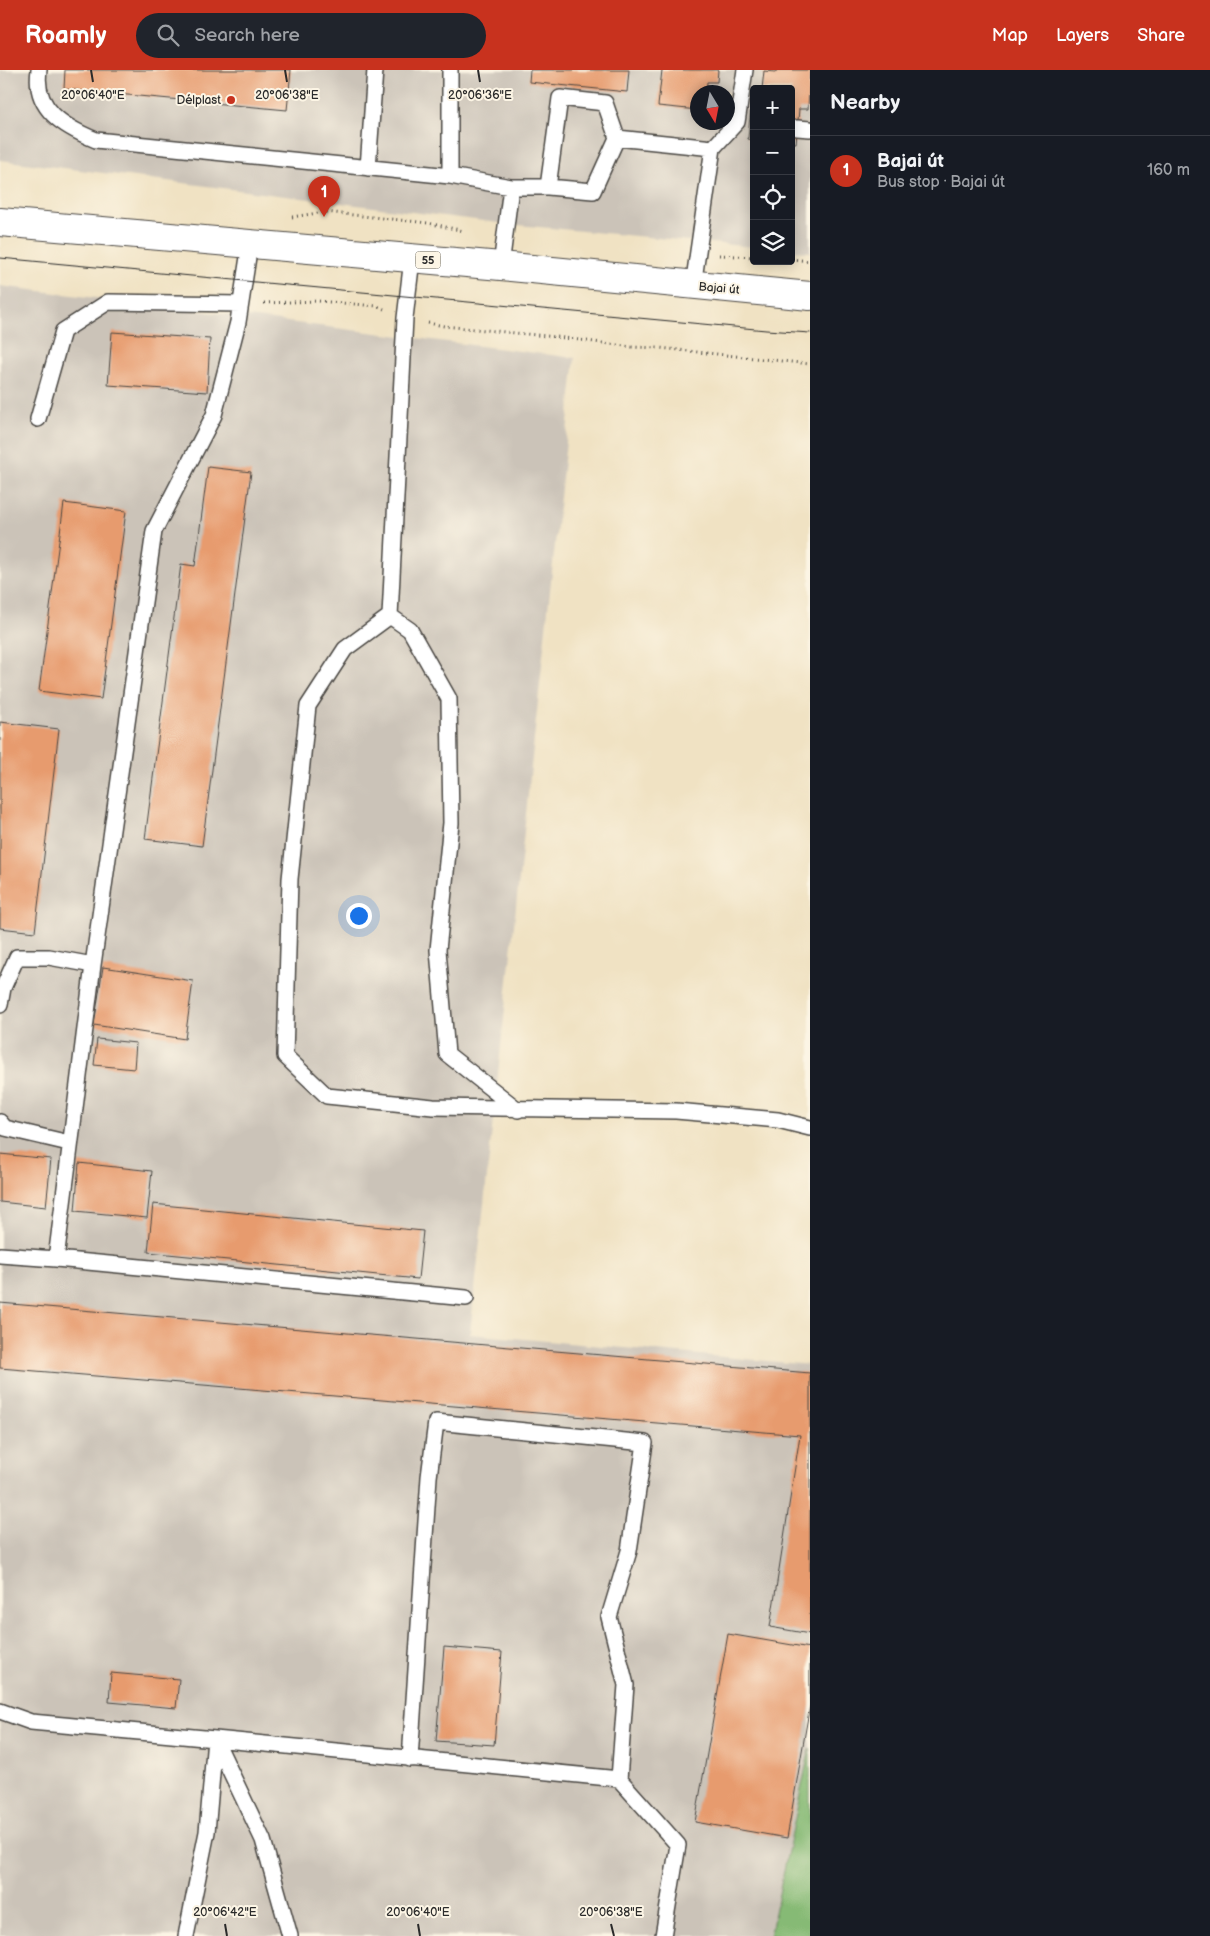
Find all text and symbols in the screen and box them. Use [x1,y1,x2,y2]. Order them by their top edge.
search box [136,13,486,58]
text: Roamly [25,21,106,50]
icon: search [154,21,182,49]
text: Search here [194,24,300,47]
text: Map [992,25,1028,46]
text: Layers [1056,25,1109,46]
text: Share [1137,25,1185,46]
north arrow [690,85,735,130]
map controls [750,85,795,265]
button: + [750,85,795,130]
text: 20°06'40"E [61,88,125,103]
text: 20°06'38"E [255,88,319,103]
text: 20°06'36"E [448,88,512,103]
text: Nearby [830,90,900,115]
place label: Délplast [177,93,221,108]
marker: Délplast [225,94,237,106]
button: − [750,130,795,175]
text: Bajai út [877,150,944,173]
text: 1 [843,161,849,180]
text: 160 m [1147,161,1190,180]
text: Bus stop · Bajai út [877,173,1005,192]
button: locate [750,175,795,220]
pin: 1 [308,176,340,217]
button: layers [750,220,795,265]
road number: 55 [416,252,440,268]
street label: Bajai út [698,279,740,298]
your location [346,903,372,929]
text: 20°06'42"E [193,1905,257,1920]
text: 20°06'40"E [386,1905,450,1920]
text: 20°06'38"E [579,1905,643,1920]

